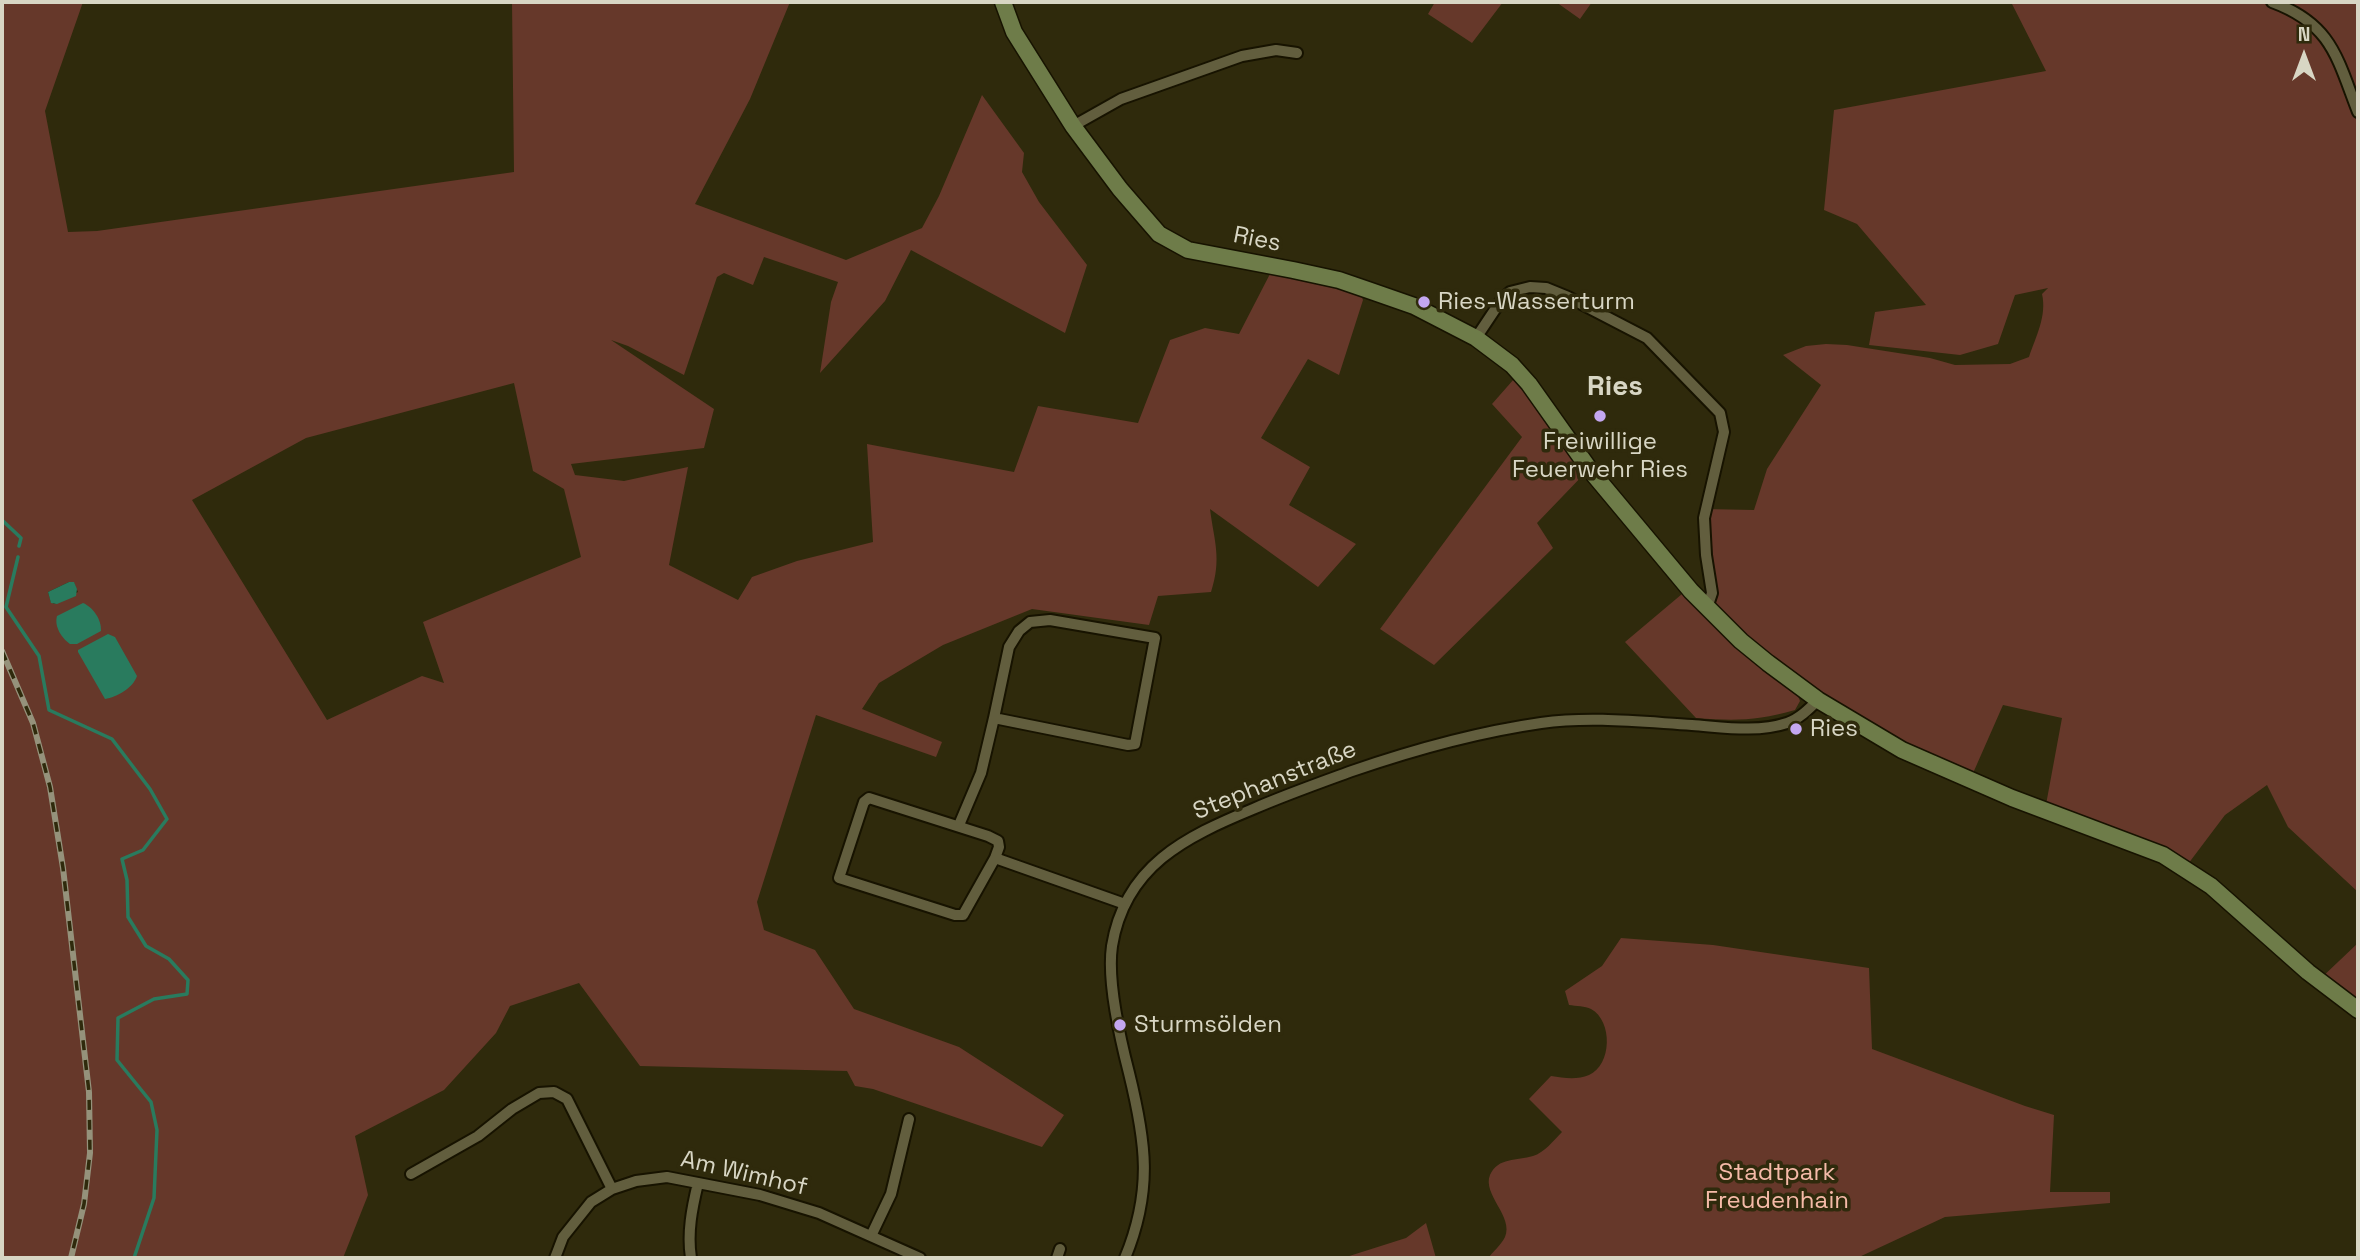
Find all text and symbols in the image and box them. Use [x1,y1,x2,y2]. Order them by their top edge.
north arrow [2269,21,2339,91]
text: N [2298,22,2310,47]
street label: Ries [1231,221,1283,259]
place label: Ries-Wasserturm [1438,288,1635,316]
marker: Ries-Wasserturm [1416,294,1432,310]
district label: Ries [1587,370,1643,404]
marker: Freiwillige Feuerwehr Ries [1592,408,1608,424]
place label: Freiwillige Feuerwehr Ries [1512,428,1688,484]
place label: Ries [1810,715,1858,743]
marker: Ries [1788,721,1804,737]
street label: Stephanstraße [1189,735,1361,827]
place label: Sturmsölden [1134,1011,1282,1039]
marker: Sturmsölden [1112,1017,1128,1033]
street label: Am Wimhof [678,1145,810,1203]
park label: Stadtpark Freudenhain [1705,1159,1849,1215]

